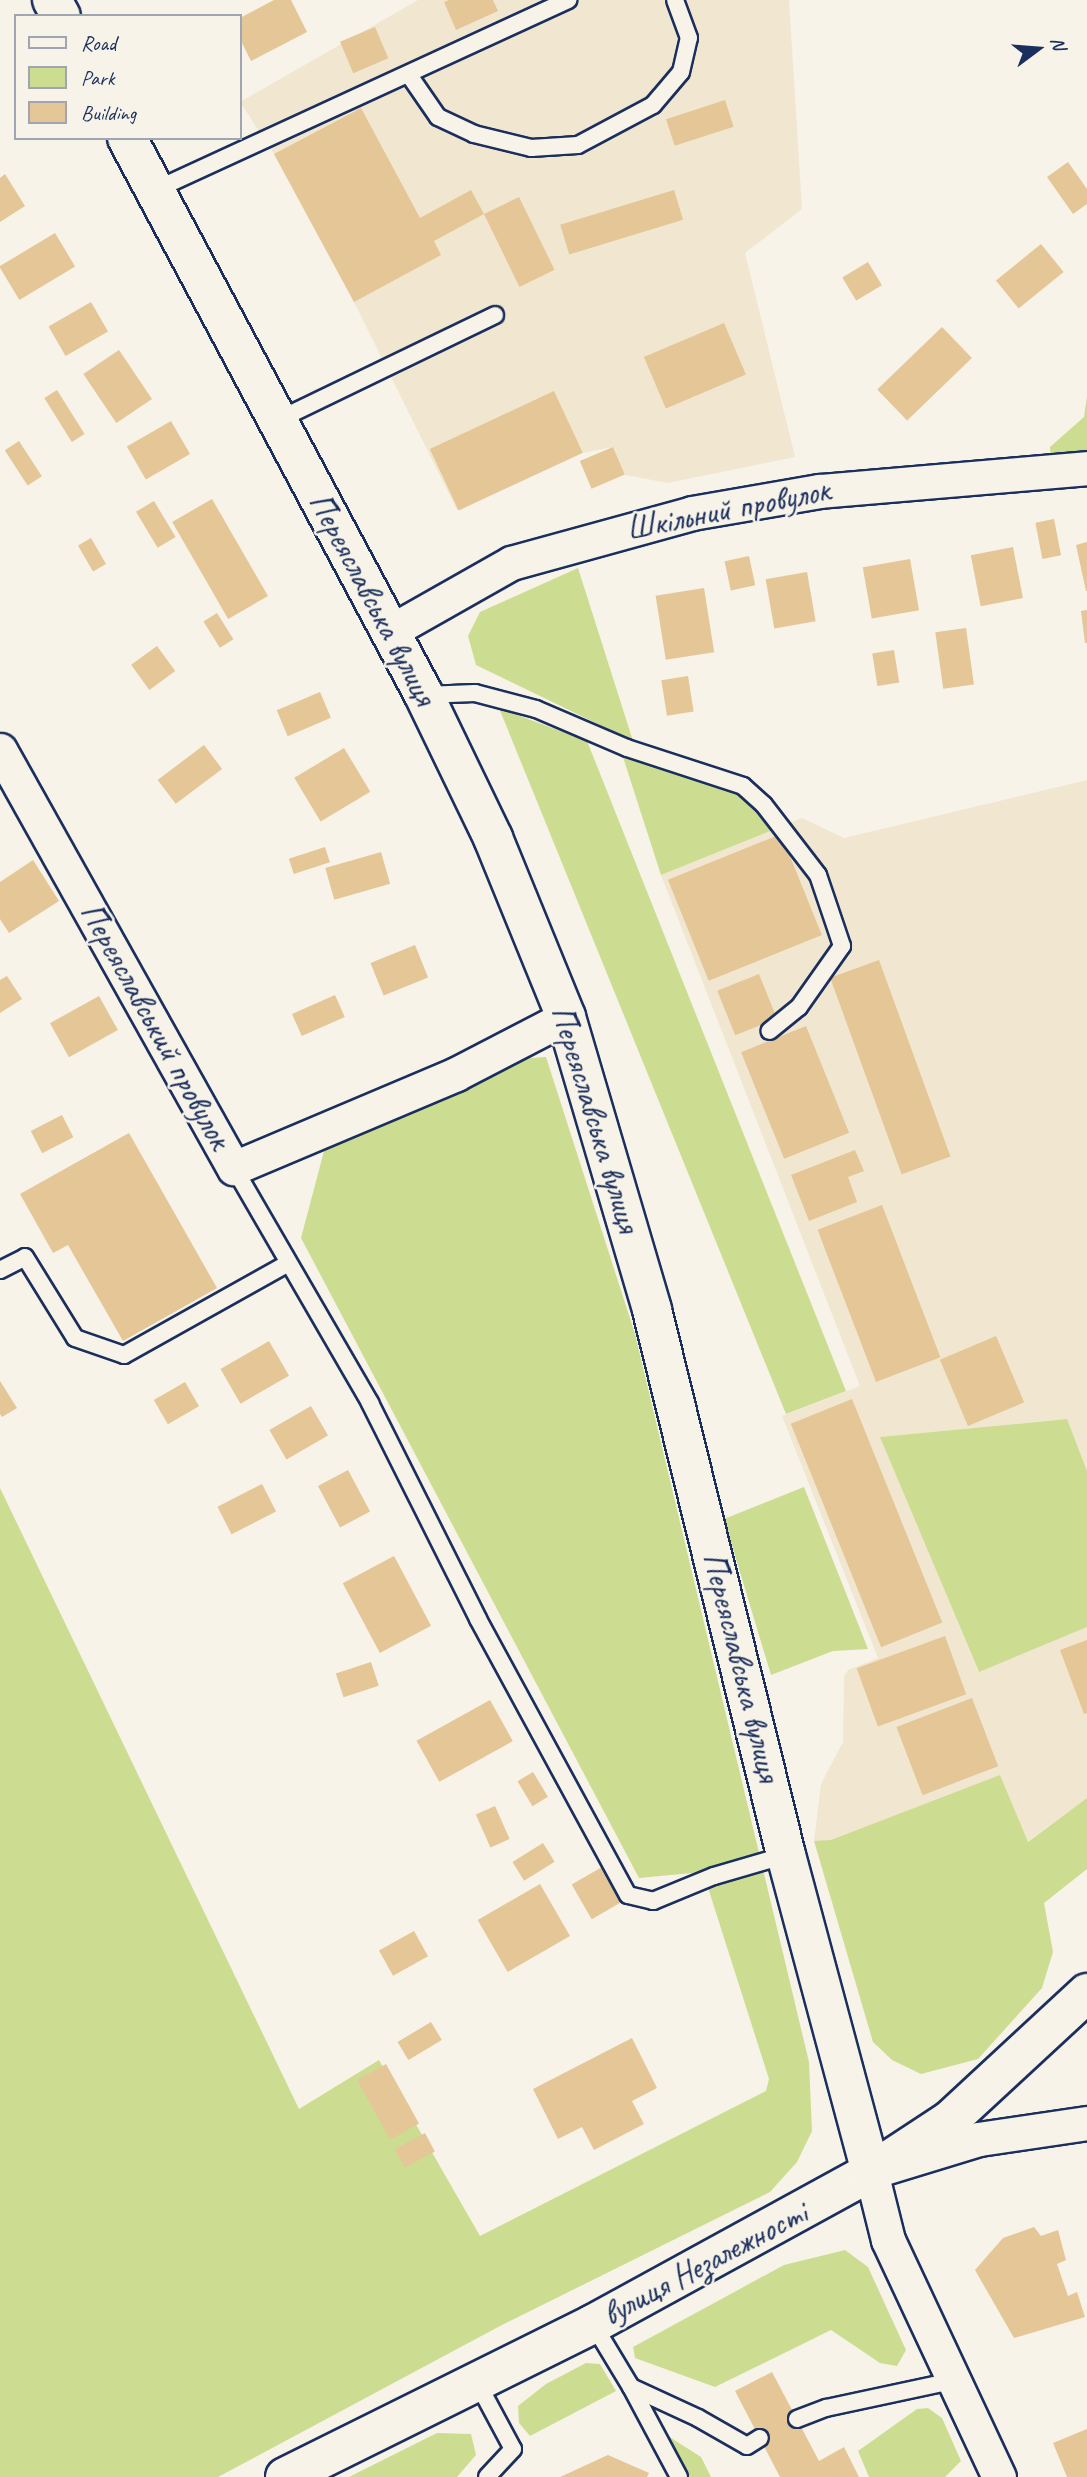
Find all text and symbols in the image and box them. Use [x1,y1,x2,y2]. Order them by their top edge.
legend [14,14,242,140]
north arrow [1003,14,1073,84]
text: Road [81,30,116,56]
text: N [1045,34,1071,52]
text: Park [81,65,114,91]
text: Building [81,100,136,126]
street label: Шкільний провулок [623,471,833,549]
street label: Переяславська вулиця [299,485,445,713]
street label: Переяславський провулок [71,896,239,1156]
street label: Переяславська вулиця [541,1000,649,1238]
street label: Переяславська вулиця [693,1547,789,1787]
street label: вулиця Незалежності [596,2193,814,2335]

